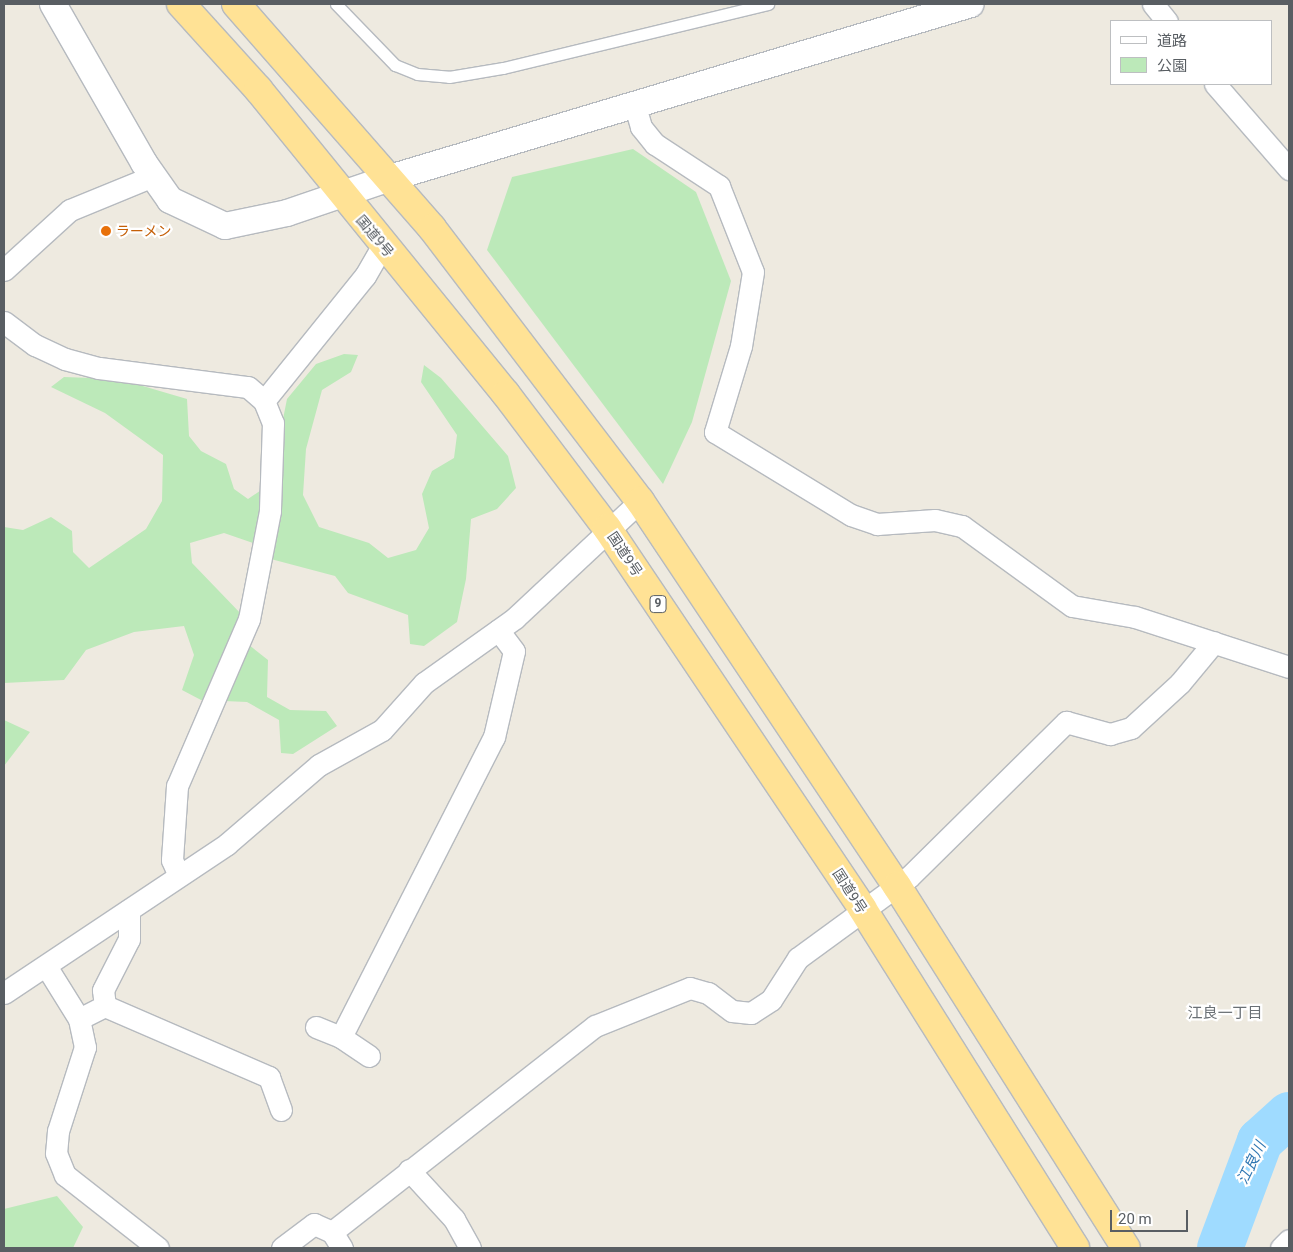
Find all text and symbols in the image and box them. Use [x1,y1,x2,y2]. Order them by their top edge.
legend [1110,20,1273,85]
text: 道路 [1157,32,1187,50]
text: 公園 [1157,57,1187,75]
street label: 国道9号 [353,211,397,261]
place label: ラーメン [116,223,172,239]
marker: ラーメン [100,225,112,237]
street label: 国道9号 [604,529,646,579]
road number: 9 [649,594,667,614]
street label: 国道9号 [829,866,871,916]
district label: 江良一丁目 [1188,1005,1262,1023]
water label: 江良川 [1234,1139,1270,1187]
scale bar [1113,1200,1190,1232]
text: 20 m [1118,1210,1152,1228]

